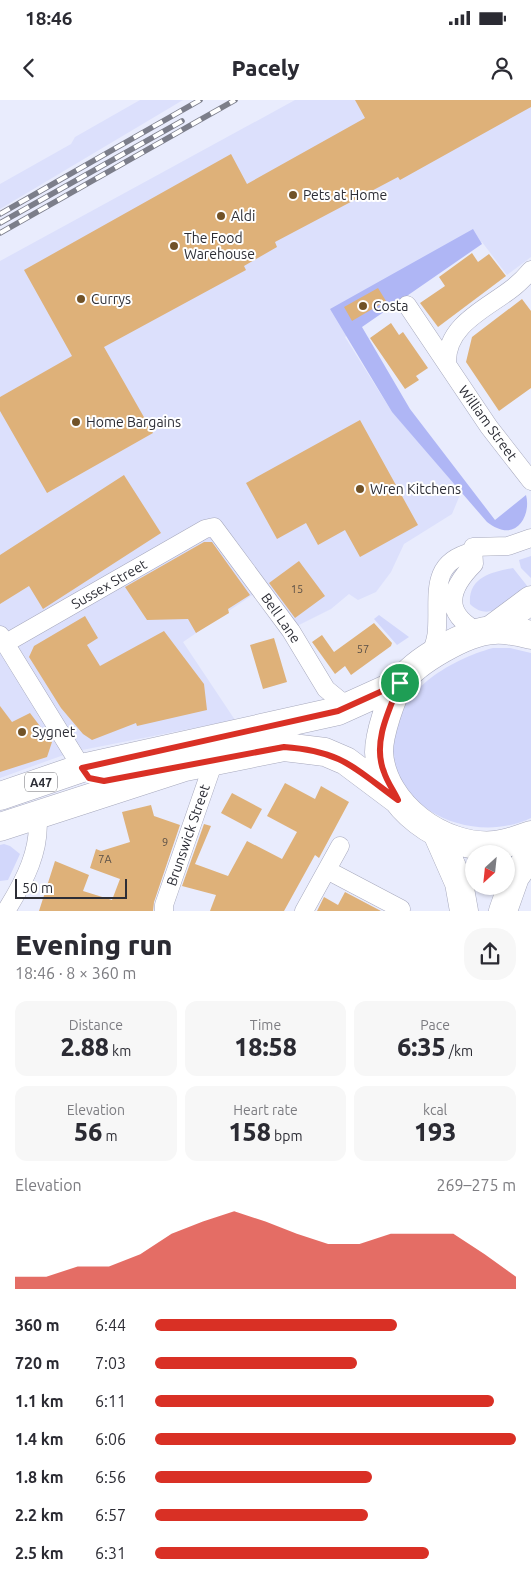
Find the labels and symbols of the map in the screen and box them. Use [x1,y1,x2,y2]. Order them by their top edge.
place label: Pets at Home [303,187,387,203]
marker: Pets at Home [287,189,299,201]
place label: Aldi [231,208,255,224]
marker: Aldi [215,210,227,222]
place label: The Food Warehouse [184,230,255,262]
marker: The Food Warehouse [168,240,180,252]
place label: Currys [91,291,131,307]
marker: Currys [75,293,87,305]
place label: Costa [373,298,409,314]
marker: Costa [357,300,369,312]
street label: William Street [455,382,521,464]
place label: Home Bargains [86,414,181,430]
marker: Home Bargains [70,416,82,428]
place label: Wren Kitchens [370,481,461,497]
marker: Wren Kitchens [354,483,366,495]
street label: Sussex Street [68,556,150,612]
house number: 15 [291,583,303,595]
street label: Bell Lane [258,590,304,646]
house number: 57 [357,643,369,655]
pin [379,662,421,704]
place label: Sygnet [32,724,76,740]
marker: Sygnet [16,726,28,738]
road number: A47 [25,772,57,792]
street label: Brunswick Street [163,782,213,888]
house number: 9 [162,836,168,848]
north arrow [465,845,515,895]
house number: 7A [98,853,113,865]
scale bar [15,876,128,899]

